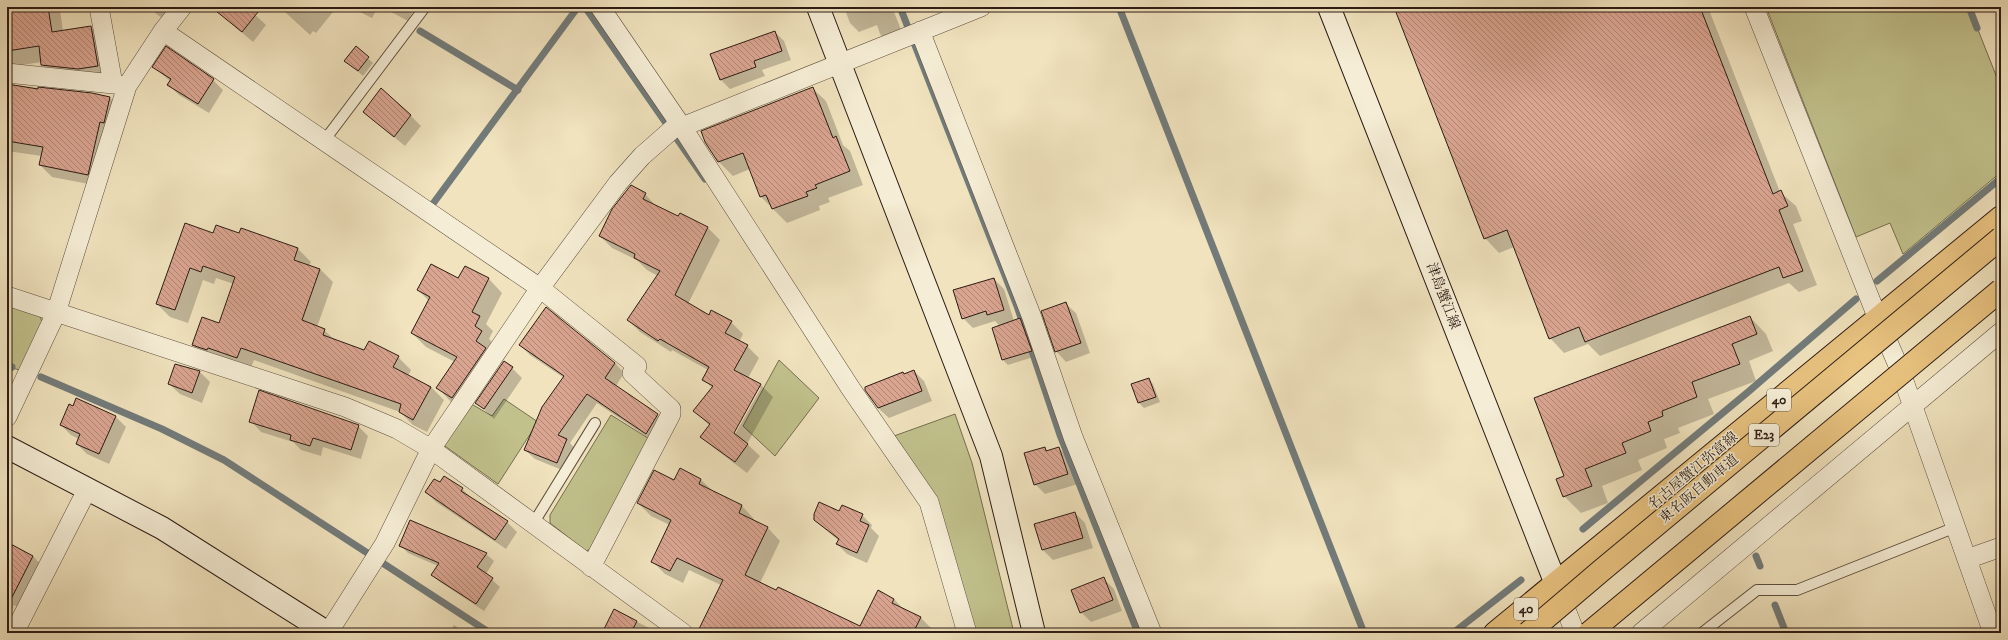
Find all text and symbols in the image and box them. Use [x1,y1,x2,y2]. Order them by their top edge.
street label: 津島蟹江線 [1422,260,1464,332]
road number: 40 [1767,389,1791,411]
road number: E23 [1749,424,1779,446]
street label: 名古屋蟹江弥富線 [1644,428,1742,514]
street label: 東名阪自動車道 [1656,451,1742,527]
road number: 40 [1514,598,1538,620]

